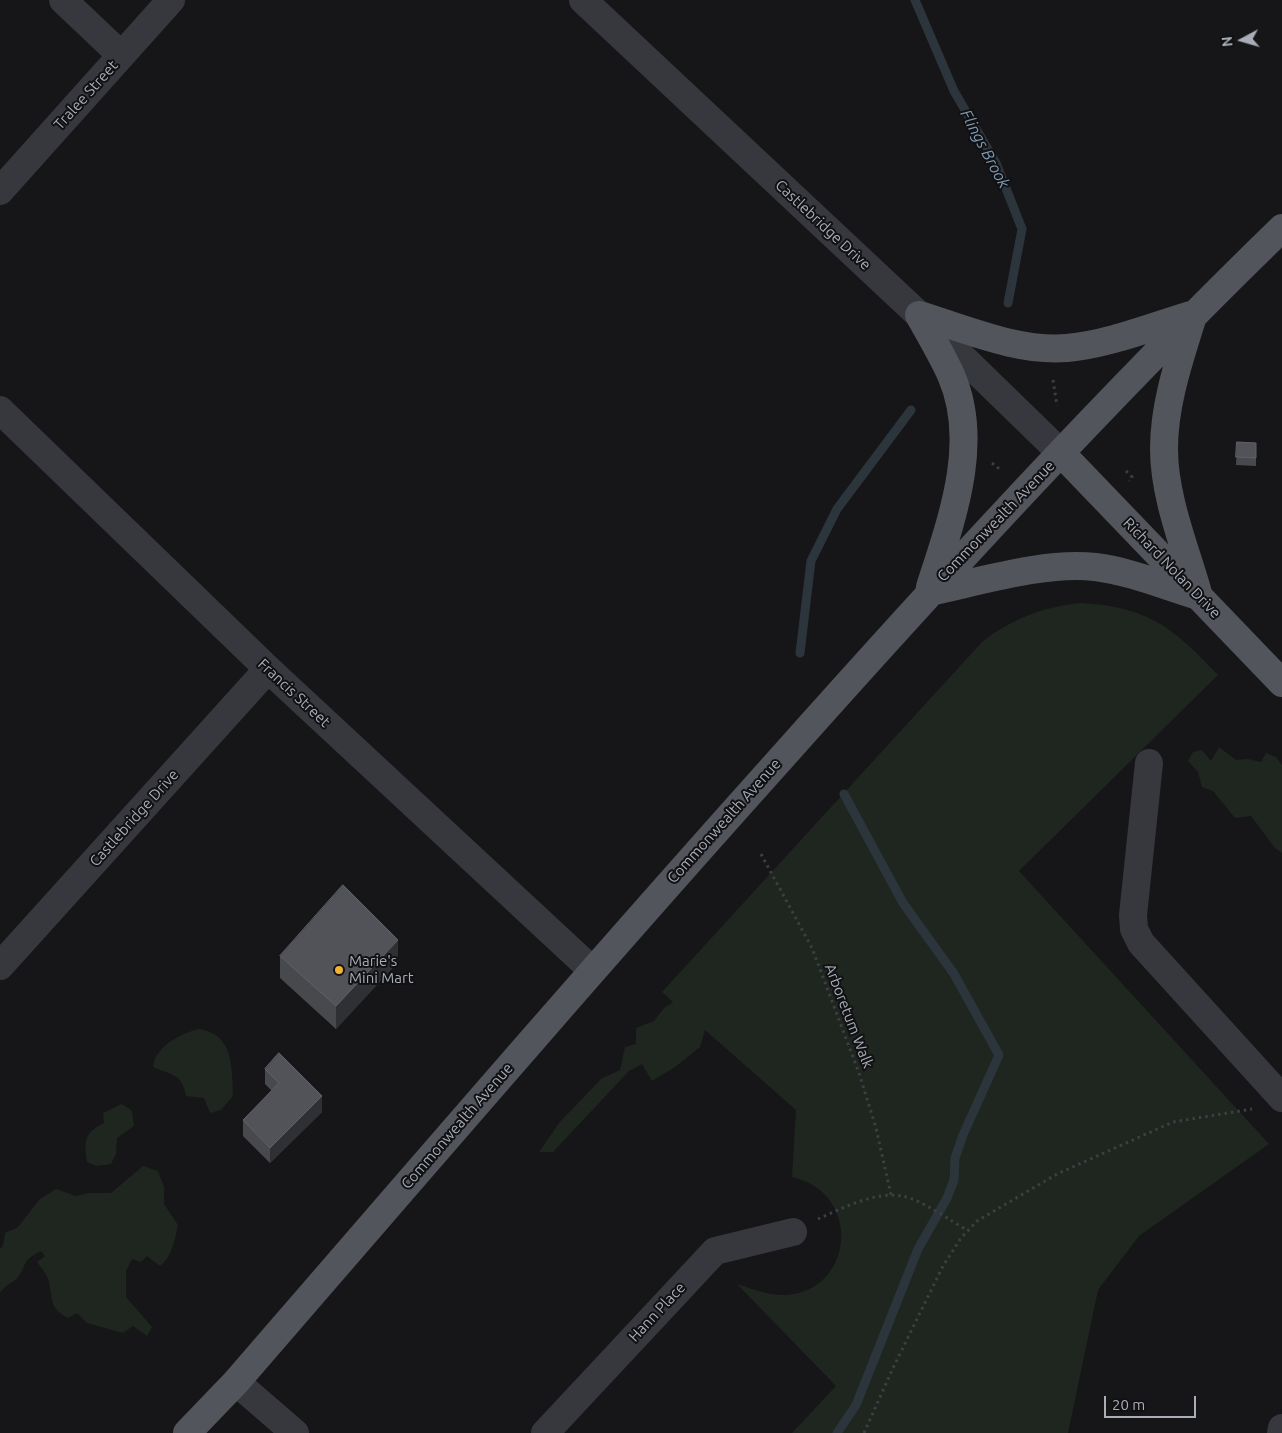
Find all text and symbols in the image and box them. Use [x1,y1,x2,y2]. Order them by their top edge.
north arrow [1217,15,1267,65]
text: N [1219,36,1236,48]
street label: Tralee Street [50,57,122,133]
water label: Flings Brook [956,106,1014,192]
street label: Castlebridge Drive [771,176,875,274]
street label: Commonwealth Avenue [934,457,1058,585]
street label: Richard Nolan Drive [1119,514,1225,622]
street label: Francis Street [254,655,334,731]
street label: Commonwealth Avenue [663,755,785,887]
street label: Castlebridge Drive [86,766,182,870]
place label: Marie's Mini Mart [349,952,414,987]
street label: Arboretum Walk [821,961,877,1071]
marker: Marie's Mini Mart [333,964,345,976]
street label: Commonwealth Avenue [397,1059,517,1193]
street label: Hann Place [625,1279,689,1345]
scale bar [1107,1386,1200,1418]
text: 20 m [1112,1396,1145,1413]

